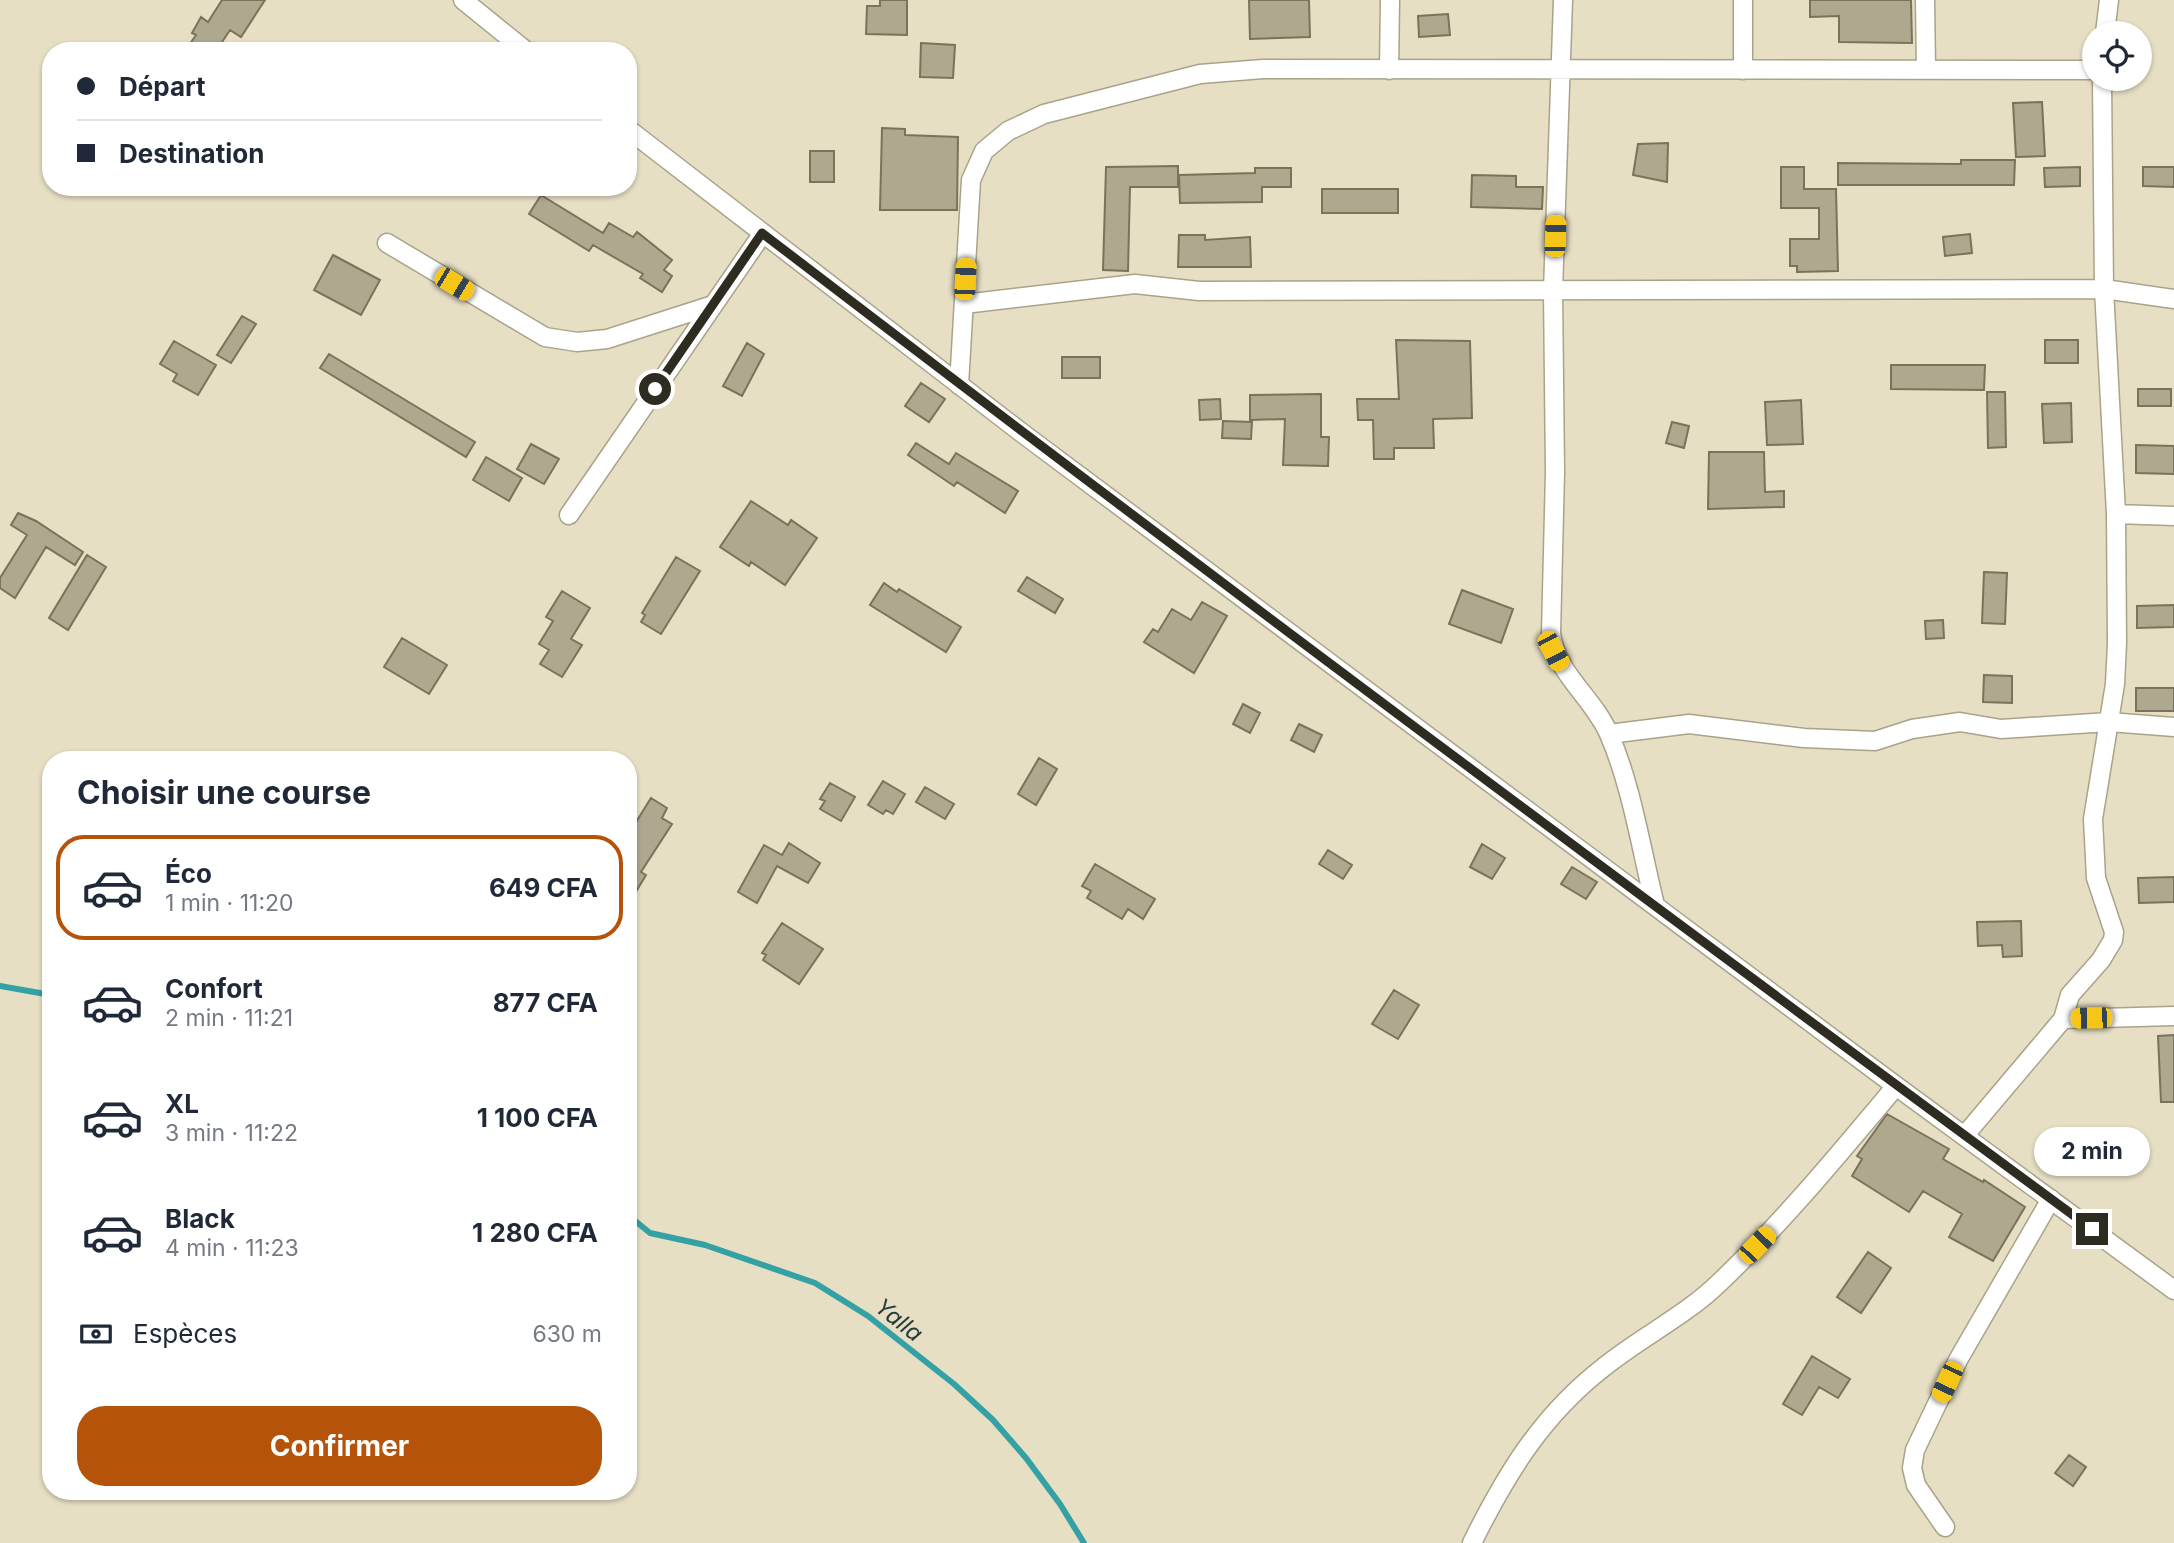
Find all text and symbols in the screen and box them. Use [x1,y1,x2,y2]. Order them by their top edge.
map controls [2082,21,2152,91]
button: locate [2082,21,2152,91]
text: Départ [119,71,206,102]
text: Destination [119,138,264,169]
car [1544,215,1567,257]
car [954,257,977,301]
car [431,264,478,304]
route start [639,373,671,405]
car [1534,628,1573,674]
text: Choisir une course [77,773,371,812]
icon: car [81,856,144,919]
text: Éco [165,858,212,889]
text: 649 CFA [489,872,598,903]
text: 1 min · 11:20 [165,889,294,917]
icon: car [81,971,144,1034]
text: Confort [165,973,263,1004]
text: 877 CFA [493,987,598,1018]
text: 2 min · 11:21 [165,1004,293,1032]
car [2070,1007,2113,1029]
icon: car [81,1086,144,1149]
text: XL [165,1088,199,1119]
text: 1 100 CFA [477,1102,598,1133]
text: 3 min · 11:22 [165,1119,298,1147]
callout: 2 min [2034,1128,2150,1176]
text: 2 min [2061,1137,2123,1165]
icon: car [81,1201,144,1264]
text: Black [165,1203,235,1234]
route end [2076,1213,2108,1245]
text: 1 280 CFA [472,1217,598,1248]
car [1735,1223,1780,1267]
text: 4 min · 11:23 [165,1234,299,1262]
water label: Yalla [870,1292,928,1348]
icon: cash [77,1315,115,1353]
text: Espèces [133,1318,237,1349]
text: 630 m [532,1320,602,1348]
car [1929,1359,1966,1405]
button: Confirmer [77,1406,602,1486]

